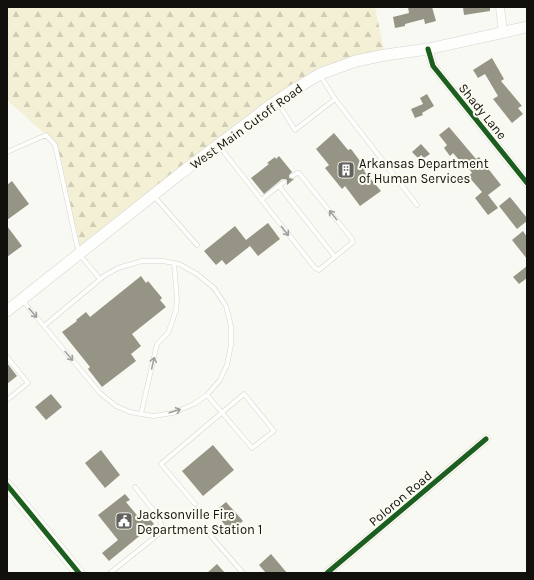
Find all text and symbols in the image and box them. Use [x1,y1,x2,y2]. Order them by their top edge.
street label: Shady Lane [456,80,510,142]
street label: West Main Cutoff Road [187,81,305,172]
place label: Arkansas Department of Human Services [359,156,489,186]
building icon: Arkansas Department of Human Services [336,160,356,180]
one-way arrow [328,209,337,220]
one-way arrow [281,225,290,236]
one-way arrow [28,307,37,318]
one-way arrow [64,350,73,361]
one-way arrow [149,357,157,370]
one-way arrow [168,407,180,415]
street label: Poloron Road [366,468,435,529]
place label: Jacksonville Fire Department Station 1 [137,507,262,537]
public building icon: Jacksonville Fire Department Station 1 [114,511,134,531]

